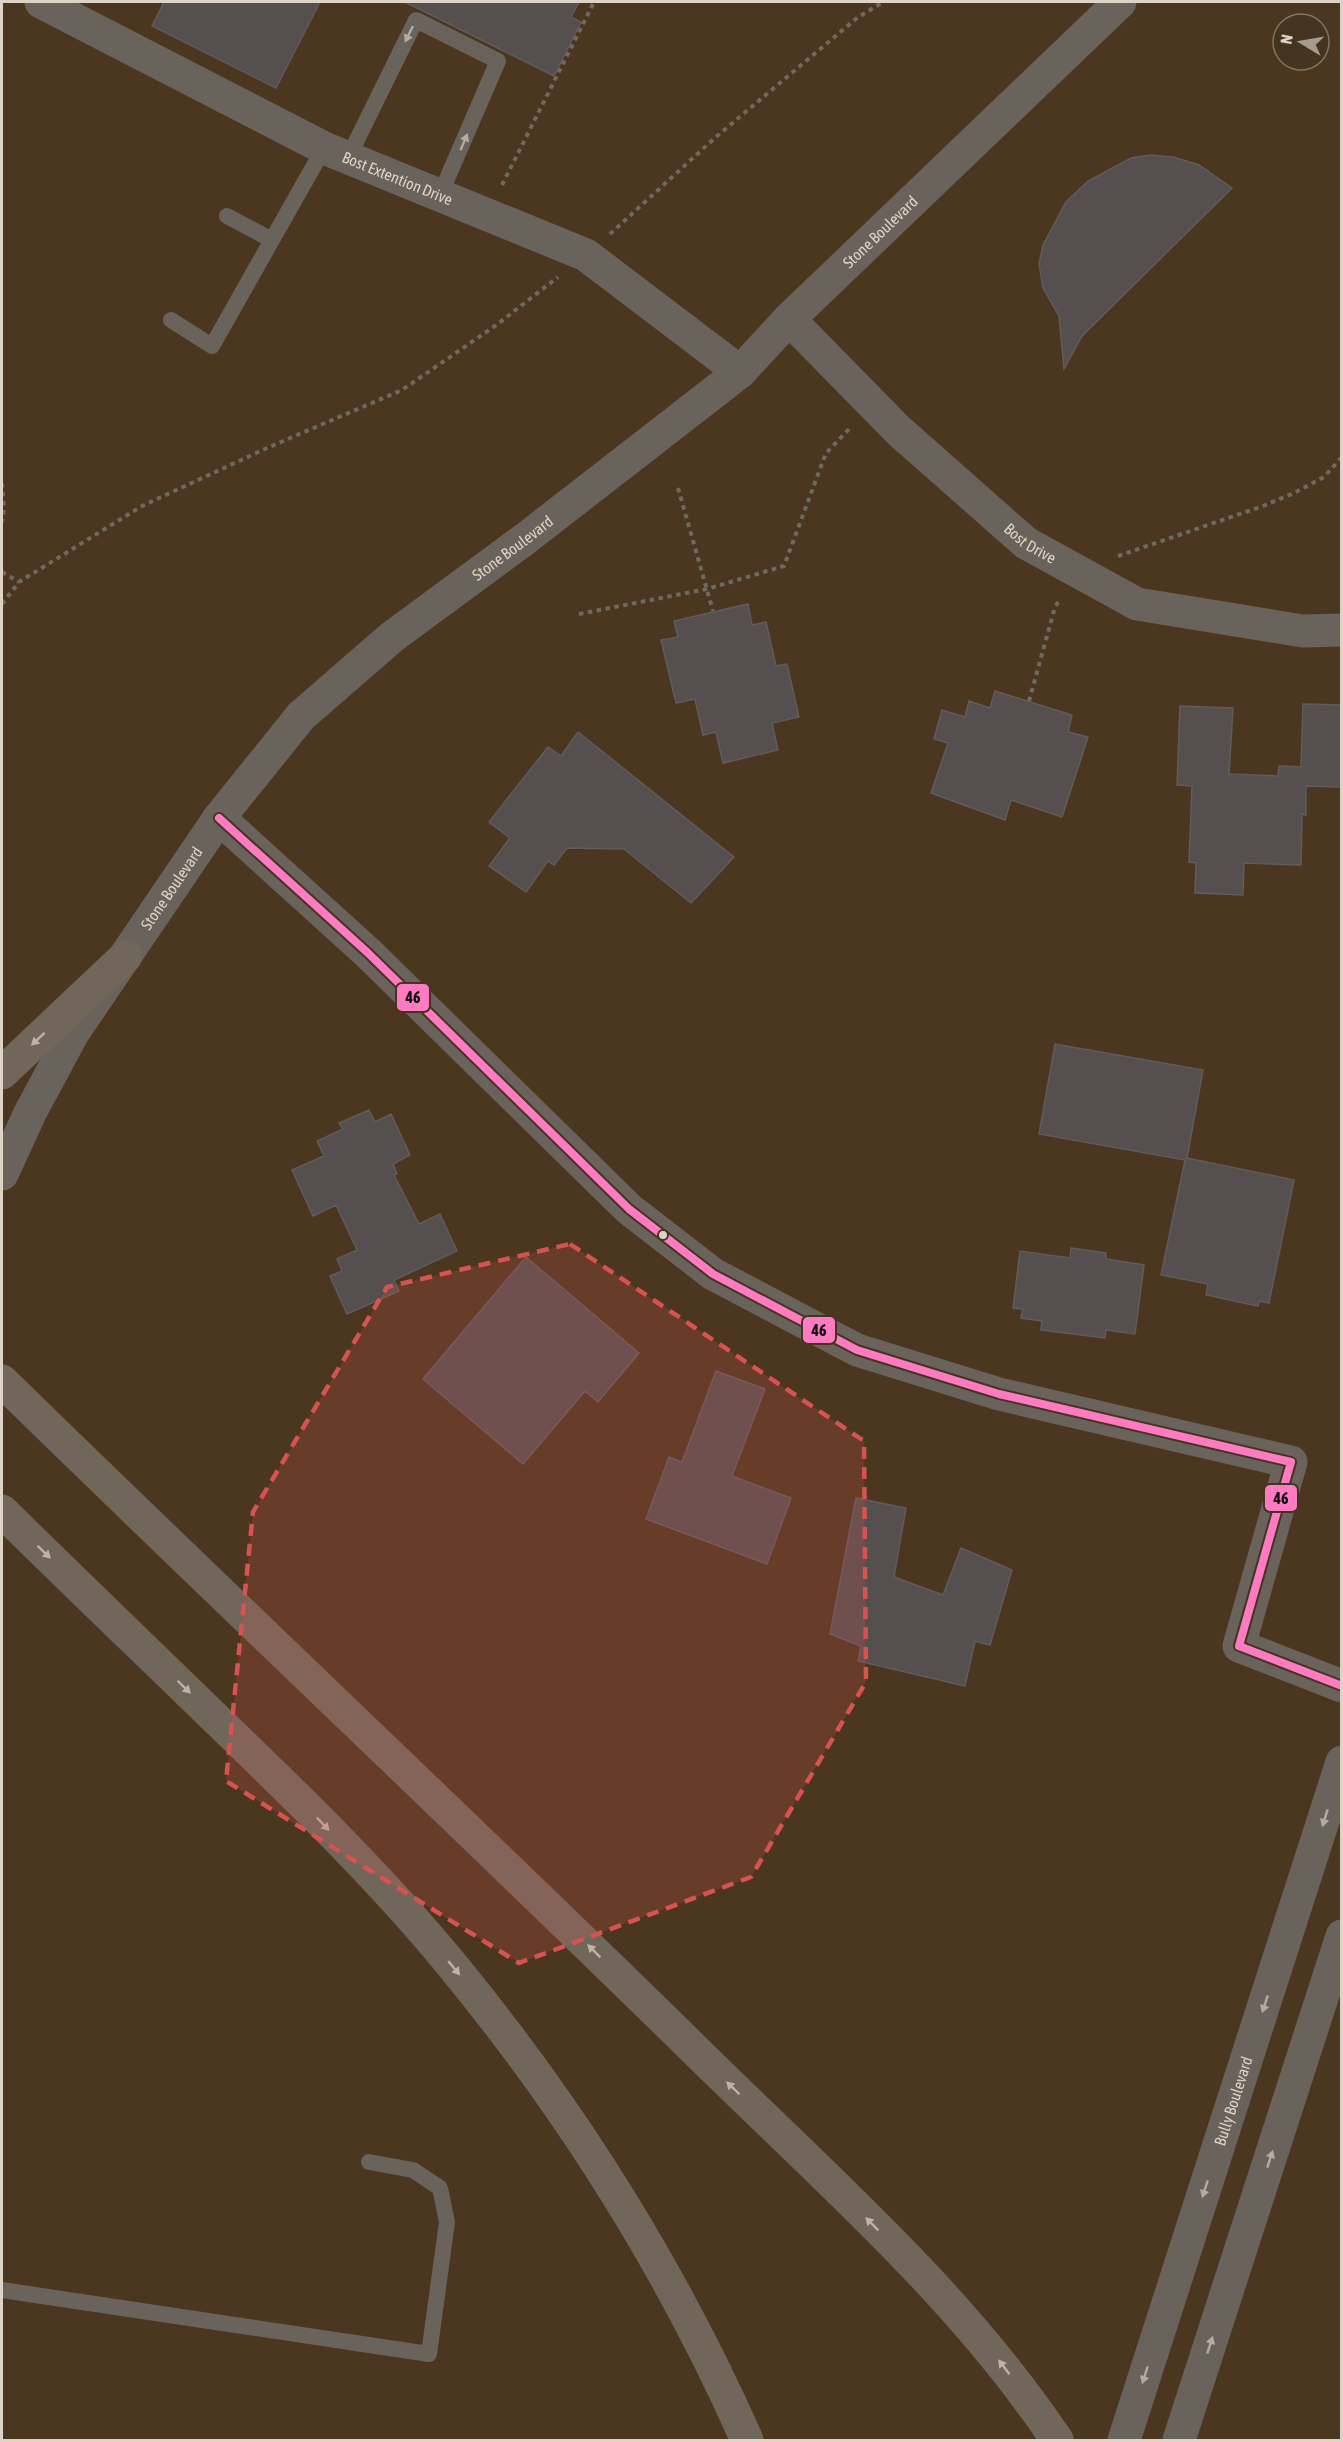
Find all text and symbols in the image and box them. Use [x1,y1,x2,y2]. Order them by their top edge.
north arrow [1271,12,1331,72]
one-way arrow [404,26,414,43]
text: N [1277,33,1296,45]
one-way arrow [460,133,469,151]
street label: Bost Extention Drive [340,148,455,209]
street label: Stone Boulevard [839,192,921,272]
street label: Stone Boulevard [469,512,556,584]
street label: Bost Drive [1001,519,1059,567]
street label: Stone Boulevard [137,843,206,933]
line badge: 46 [396,983,430,1012]
text: 46 [404,988,421,1006]
one-way arrow [30,1032,45,1046]
unlabelled marker [657,1229,669,1241]
line badge: 46 [802,1316,836,1344]
text: 46 [810,1321,827,1339]
line badge: 46 [1264,1484,1298,1512]
text: 46 [1272,1489,1289,1507]
one-way arrow [36,1545,51,1559]
one-way arrow [177,1680,191,1694]
one-way arrow [1320,1809,1329,1827]
one-way arrow [316,1816,330,1830]
one-way arrow [588,1944,602,1958]
one-way arrow [447,1960,460,1975]
one-way arrow [1260,1995,1269,2013]
street label: Bully Boulevard [1210,2054,1256,2148]
one-way arrow [727,2081,741,2095]
one-way arrow [1265,2150,1275,2168]
one-way arrow [1200,2180,1209,2198]
one-way arrow [866,2218,880,2232]
one-way arrow [1206,2336,1215,2354]
one-way arrow [999,2360,1011,2375]
one-way arrow [1140,2366,1149,2384]

